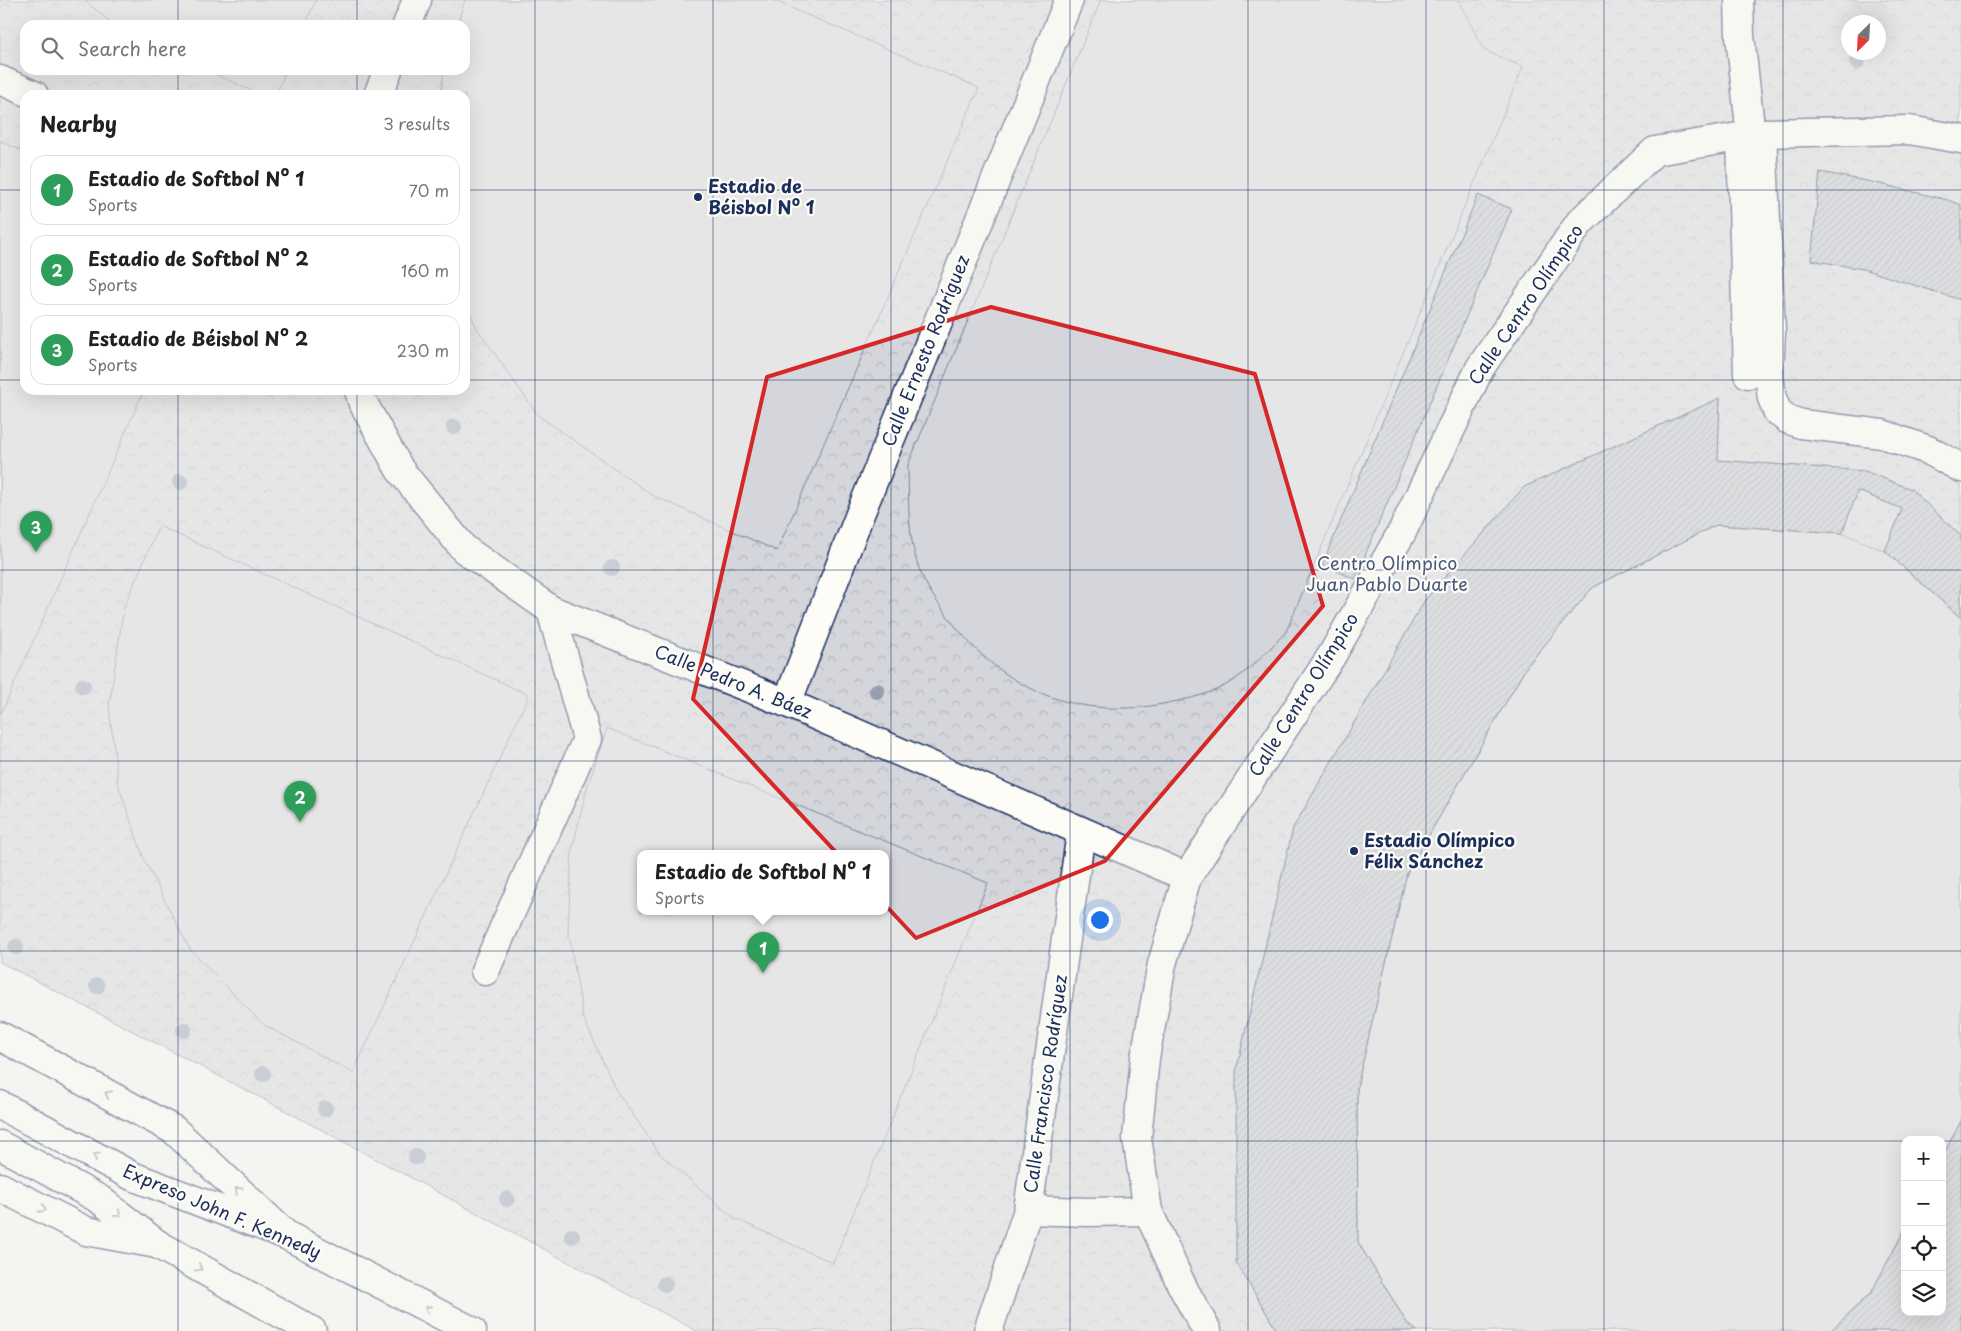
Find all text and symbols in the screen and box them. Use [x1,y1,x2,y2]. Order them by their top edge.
north arrow [1841,15,1886,60]
search box [20,20,470,75]
icon: search [38,34,66,62]
text: Search here [78,34,187,62]
text: Nearby [40,107,117,139]
text: 3 results [383,111,450,135]
text: Estadio de Softbol Nº 1 [88,164,304,192]
place label: Estadio de Béisbol Nº 1 [708,172,815,220]
text: 1 [53,178,61,202]
text: 70 m [409,178,449,202]
marker: Estadio de Béisbol Nº 1 [692,191,704,203]
text: Sports [88,192,137,216]
street label: Calle Centro Olímpico [1461,218,1589,390]
text: Estadio de Softbol Nº 2 [88,244,309,272]
street label: Calle Ernesto Rodríguez [874,250,976,450]
text: 2 [51,258,63,282]
text: 160 m [401,258,449,282]
text: Sports [88,272,137,296]
text: Estadio de Béisbol Nº 2 [88,324,308,352]
text: 3 [52,338,62,362]
text: 230 m [397,338,449,362]
text: Sports [88,352,137,376]
pin: 3 [20,511,52,552]
park label: Centro Olímpico Juan Pablo Duarte [1306,549,1468,597]
street label: Calle Centro Olímpico [1241,607,1364,781]
street label: Calle Pedro A. Báez [651,637,817,725]
pin: 2 [284,781,316,822]
place label: Estadio Olímpico Félix Sánchez [1364,826,1515,874]
marker: Estadio Olímpico Félix Sánchez [1348,845,1360,857]
popup [637,850,889,915]
text: Estadio de Softbol Nº 1 [655,857,871,885]
text: Sports [655,885,704,909]
your location [1087,907,1113,933]
pin: 1 [747,932,779,973]
street label: Calle Francisco Rodríguez [1016,972,1073,1195]
one-way arrow [104,1090,113,1100]
map controls [1901,1136,1946,1316]
button: + [1901,1136,1946,1181]
one-way arrow [92,1152,101,1162]
street label: Expreso John F. Kennedy [119,1157,326,1265]
button: − [1901,1181,1946,1226]
one-way arrow [234,1187,243,1196]
one-way arrow [38,1203,47,1213]
one-way arrow [112,1208,121,1216]
button: locate [1901,1226,1946,1271]
one-way arrow [194,1261,203,1271]
button: layers [1901,1271,1946,1316]
one-way arrow [425,1305,434,1315]

